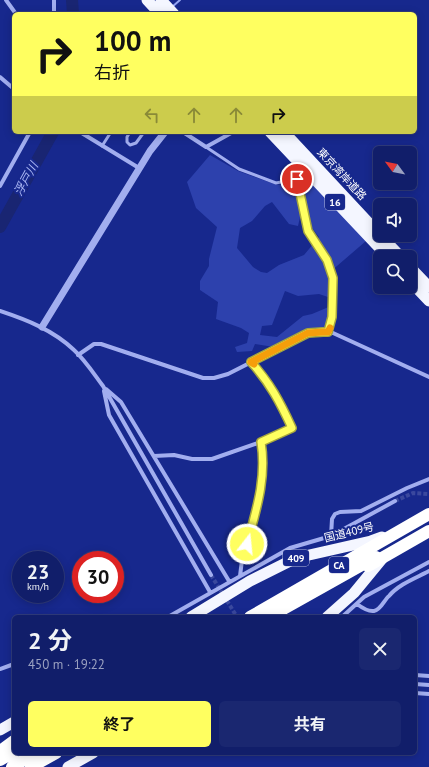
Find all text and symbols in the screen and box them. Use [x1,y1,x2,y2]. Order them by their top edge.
text: 100 m [94,22,171,59]
icon: right [28,28,80,80]
text: 右折 [94,61,130,84]
icon: left [141,104,163,126]
icon: ahead [183,104,205,126]
icon: ahead [225,104,247,126]
icon: right [267,104,289,126]
street label: 東京湾岸道路 [314,145,370,203]
north arrow [373,146,417,190]
map controls [373,146,417,294]
water label: 浮戸川 [10,158,42,198]
pin [280,162,314,196]
icon: arrive [286,168,308,190]
road number: 16 [325,194,345,210]
button: sound [373,198,417,242]
button: search [373,250,417,294]
street label: 国道409号 [323,519,375,545]
position arrow [226,523,268,565]
road number: 409 [283,550,309,566]
speed limit sign: 30 [72,551,124,603]
road number: CA [329,557,349,573]
text: 23 [27,559,49,585]
text: km/h [27,580,49,593]
text: 2 分 [28,625,72,656]
button: close [359,628,401,670]
text: 450 m · 19:22 [28,656,105,673]
button: 終了 [28,701,211,747]
button: 共有 [219,701,401,747]

